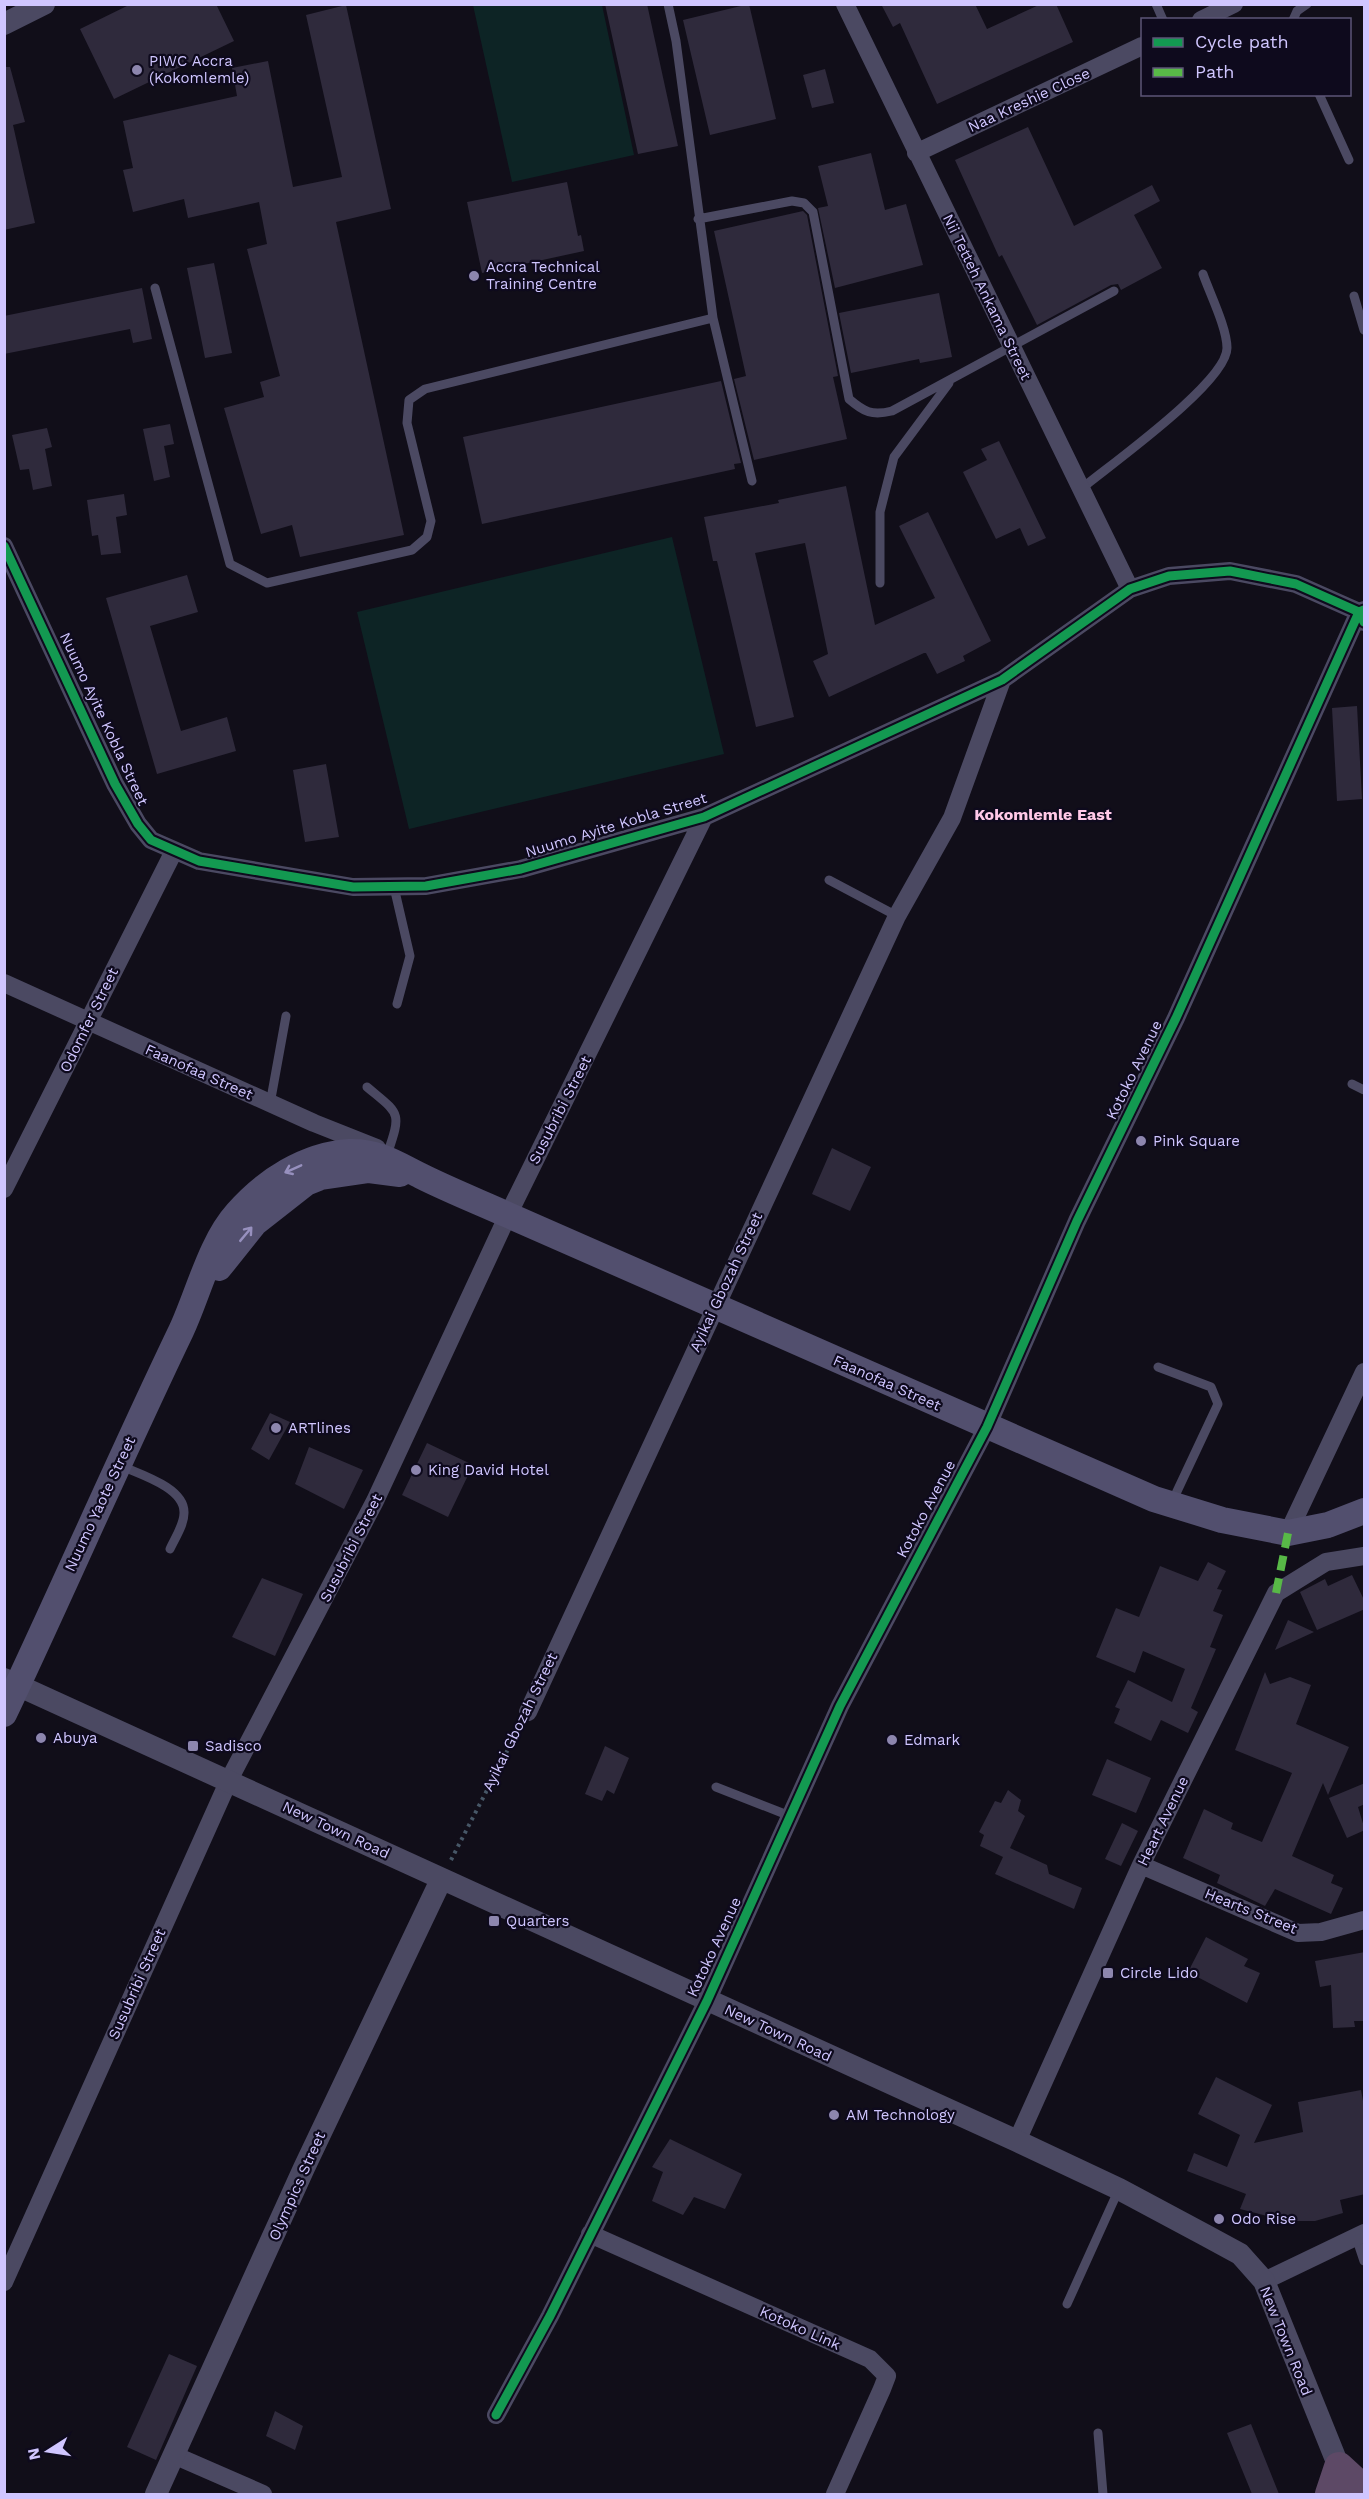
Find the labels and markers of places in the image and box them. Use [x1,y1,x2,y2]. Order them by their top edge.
place label: PIWC Accra (Kokomlemle) [149,52,249,87]
marker: PIWC Accra (Kokomlemle) [130,63,144,77]
place label: Accra Technical Training Centre [486,258,600,293]
marker: Accra Technical Training Centre [467,269,481,283]
place label: Pink Square [1153,1132,1240,1150]
marker: Pink Square [1134,1134,1148,1148]
place label: ARTlines [288,1419,351,1437]
marker: ARTlines [269,1421,283,1435]
place label: King David Hotel [428,1461,549,1479]
marker: King David Hotel [409,1463,423,1477]
place label: Abuya [53,1729,98,1747]
marker: Abuya [34,1731,48,1745]
place label: Edmark [904,1731,961,1749]
marker: Edmark [885,1733,899,1747]
place label: Sadisco [205,1737,262,1755]
marker: Sadisco [186,1739,200,1753]
place label: Quarters [506,1912,569,1930]
marker: Quarters [487,1914,501,1928]
place label: Circle Lido [1120,1964,1198,1982]
marker: Circle Lido [1101,1966,1115,1980]
place label: AM Technology [846,2106,955,2124]
marker: AM Technology [827,2108,841,2122]
place label: Odo Rise [1231,2210,1296,2228]
marker: Odo Rise [1212,2212,1226,2226]

